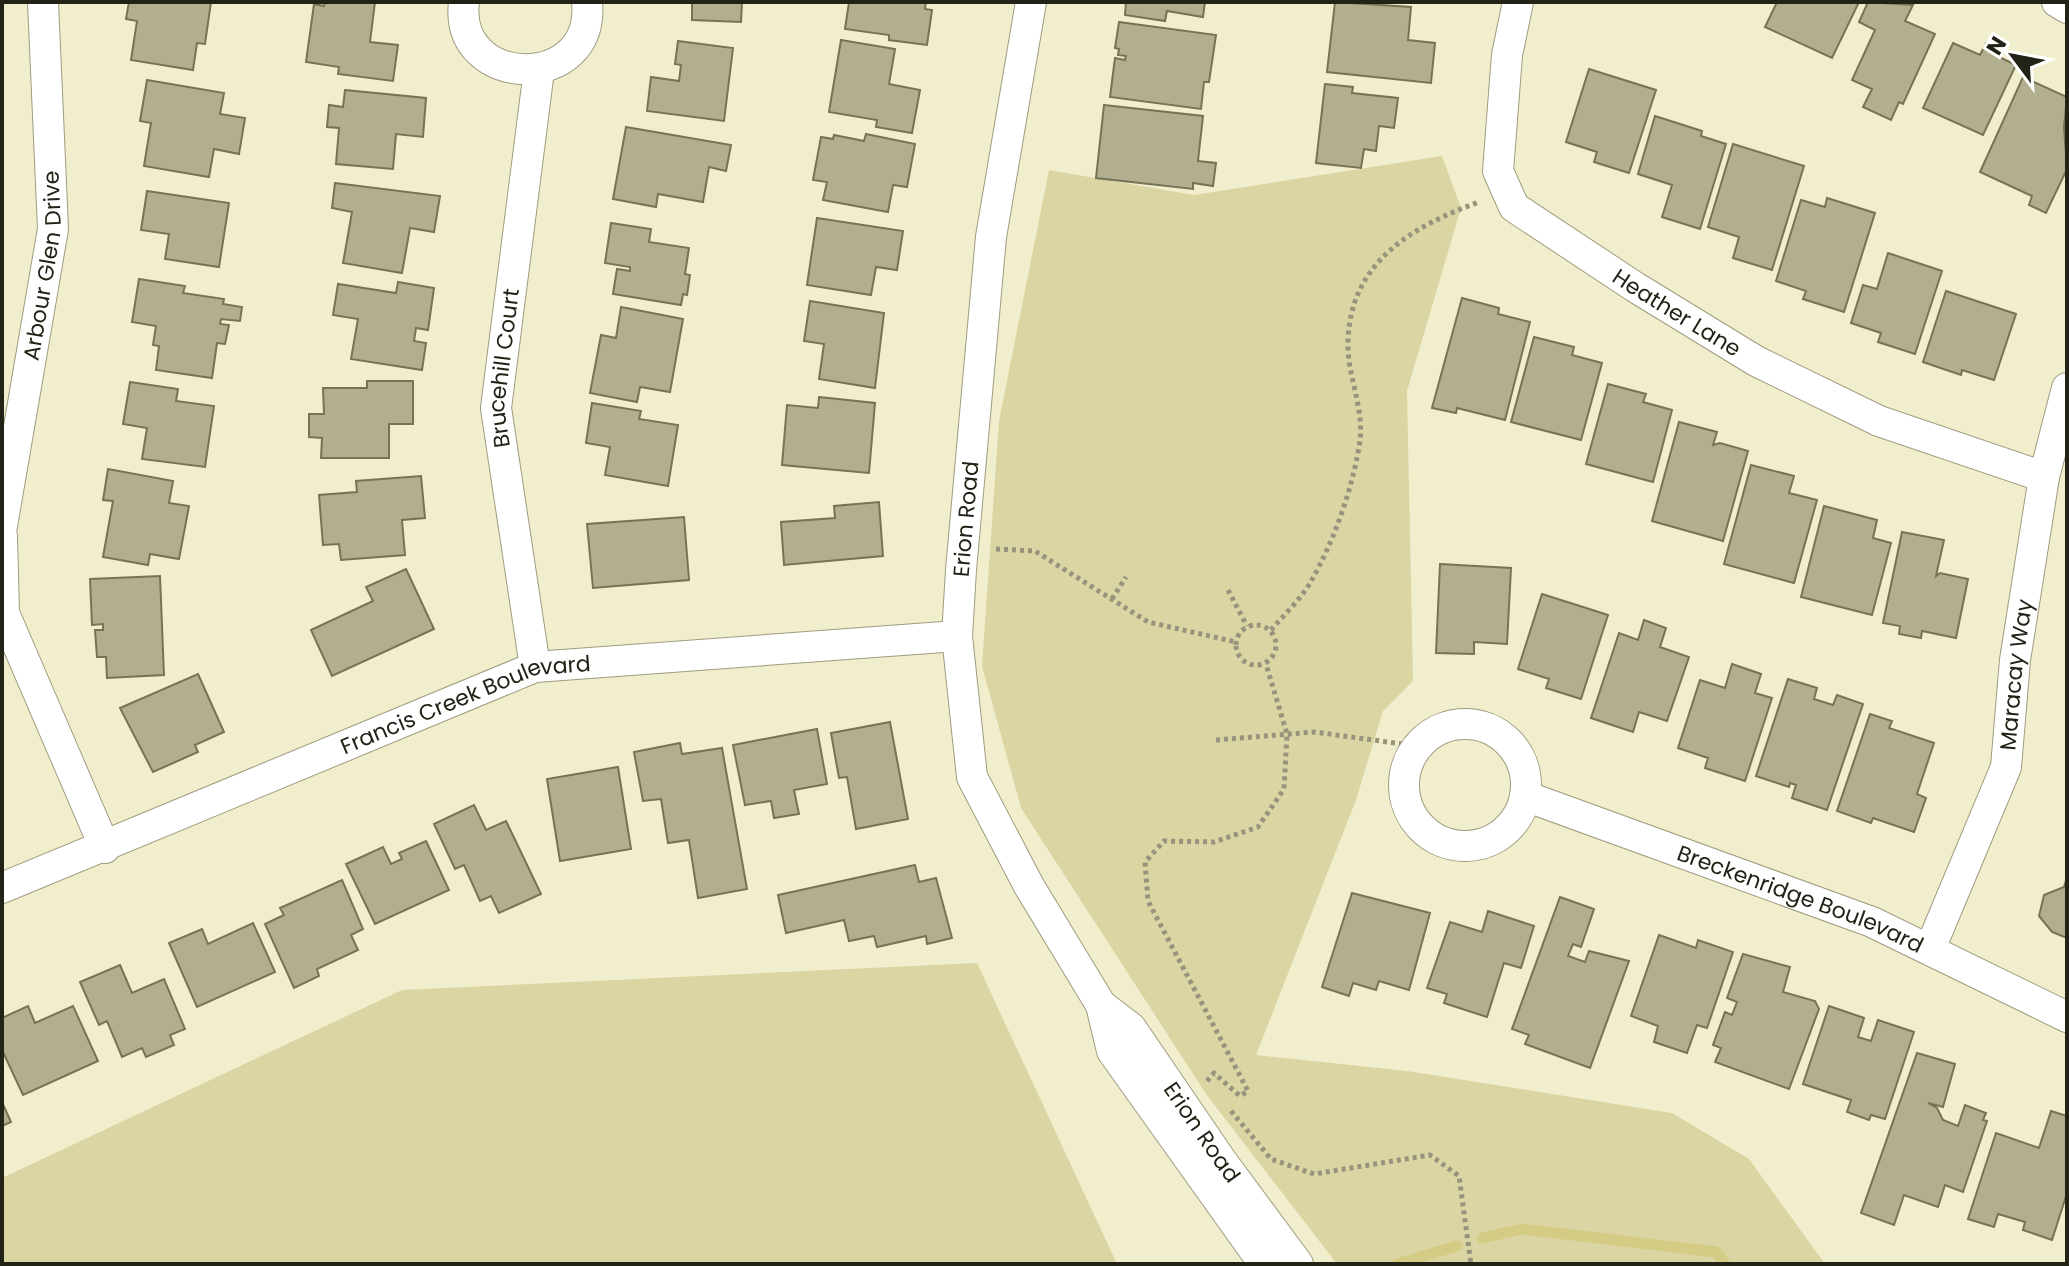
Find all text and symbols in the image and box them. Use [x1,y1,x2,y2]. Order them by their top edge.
north arrow [1973,16,2053,96]
text: N [1979,30,2014,61]
street label: Arbour Glen Drive [15,170,69,363]
street label: Heather Lane [1607,261,1747,364]
street label: Brucehill Court [480,287,527,450]
street label: Erion Road [945,460,987,578]
street label: Maracay Way [1992,596,2040,752]
street label: Francis Creek Boulevard [335,647,592,762]
street label: Breckenridge Boulevard [1673,837,1929,960]
street label: Erion Road [1157,1076,1248,1189]

